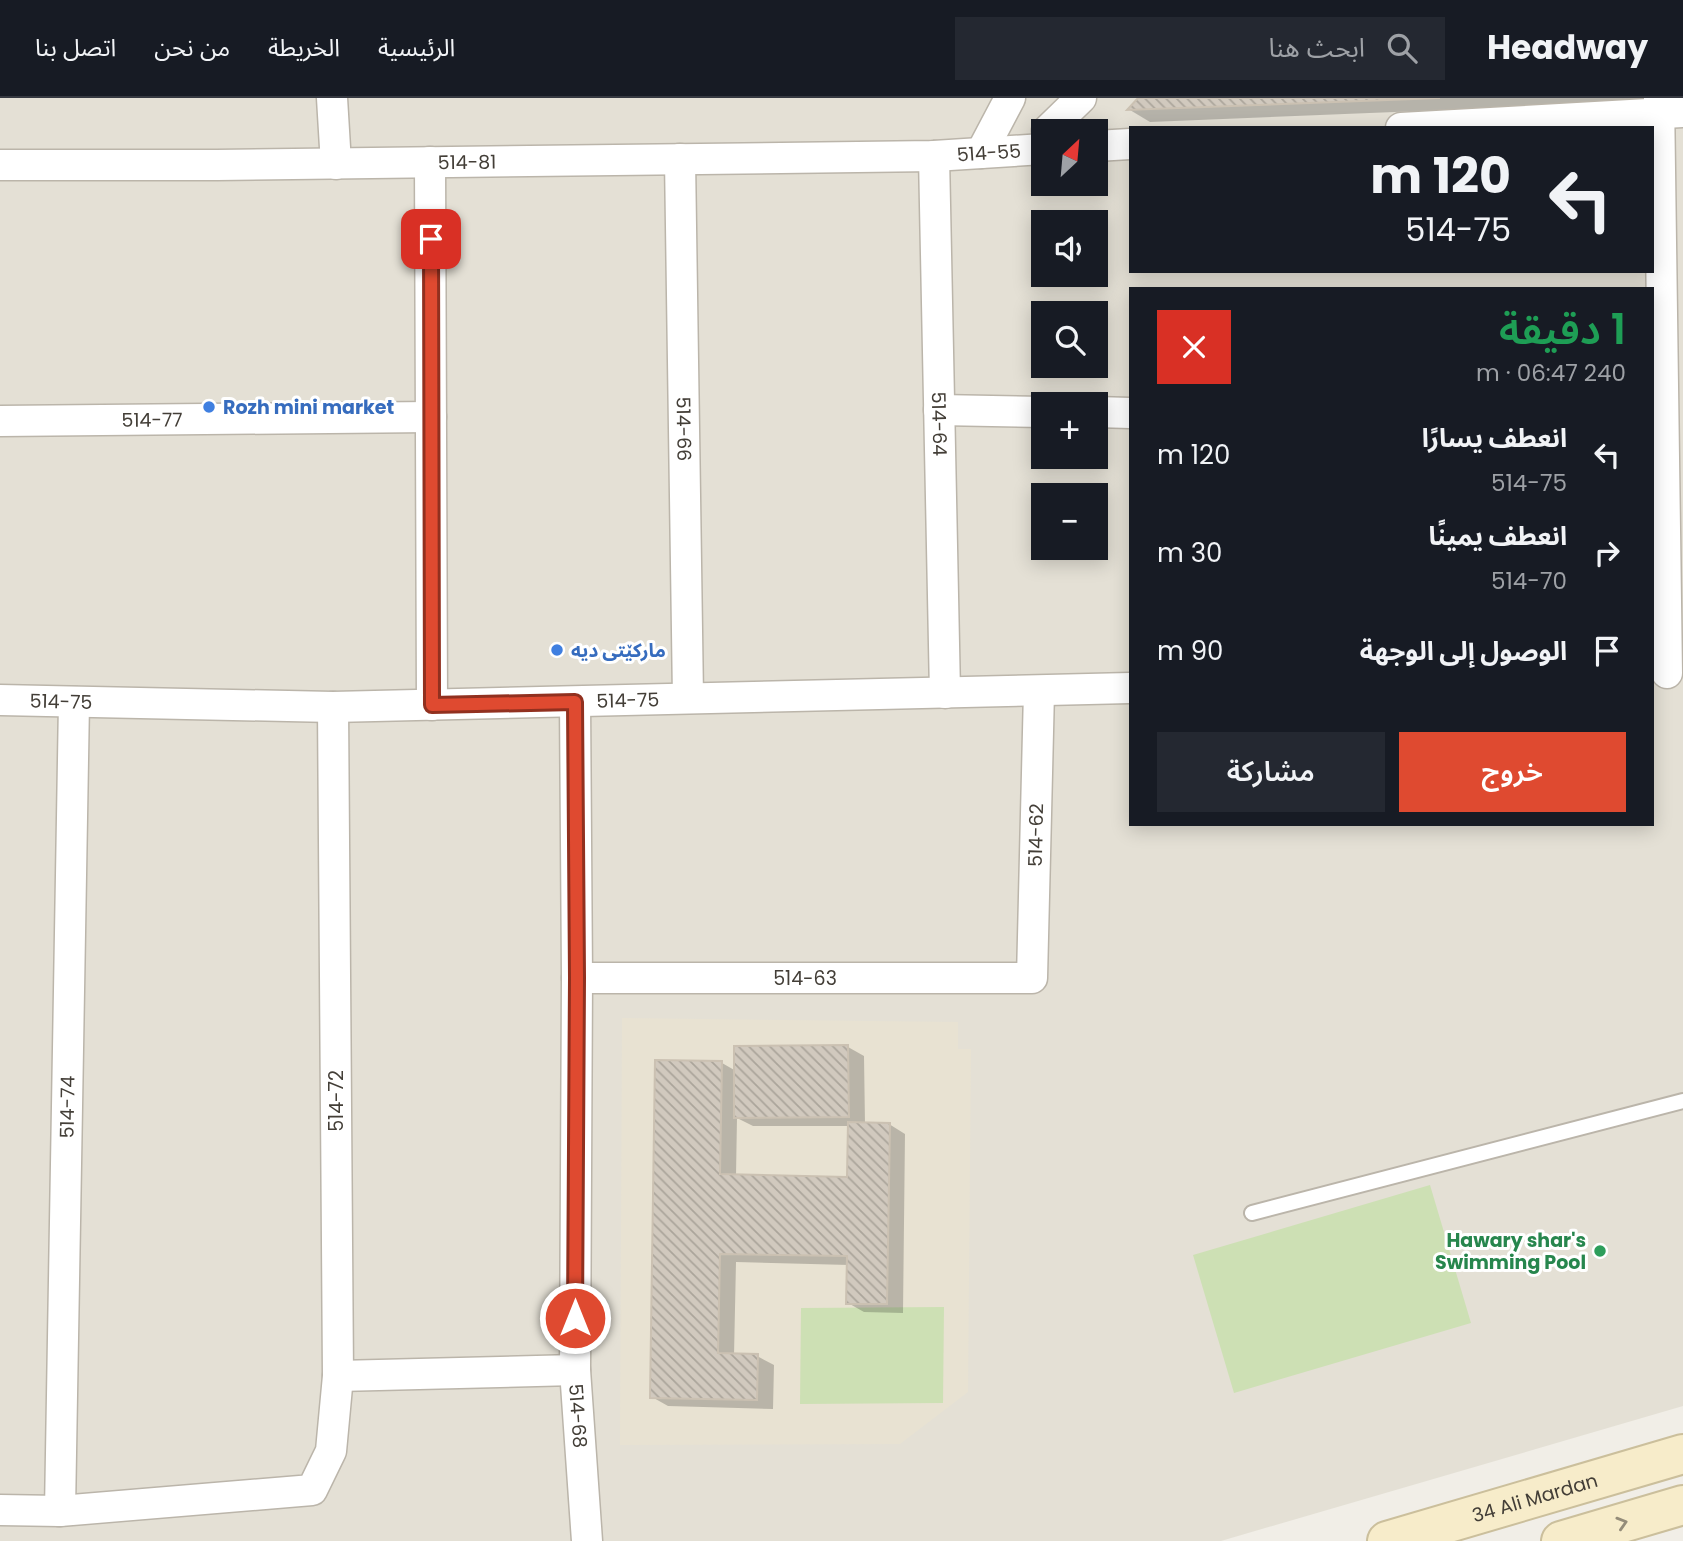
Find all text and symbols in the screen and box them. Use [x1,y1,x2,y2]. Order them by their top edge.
search box [955,17,1445,80]
text: Headway [1487,24,1648,71]
icon: search [1383,29,1421,67]
text: ابحث هنا [1268,30,1365,66]
text: اتصل بنا [35,31,116,64]
text: من نحن [154,31,230,64]
text: الخريطة [268,31,340,64]
text: الرئيسية [378,31,455,64]
north arrow [1031,119,1108,196]
map controls [1031,119,1108,560]
street label: 514-55 [956,137,1022,169]
text: 120 m [1370,142,1511,210]
street label: 514-81 [438,148,496,176]
icon: left [1535,154,1626,245]
text: 514-75 [1405,207,1511,252]
pin [401,209,461,269]
button: sound [1031,210,1108,287]
icon: arrive [412,220,450,258]
text: 1 دقيقة [1499,300,1626,359]
button: search [1031,301,1108,378]
button: close [1157,310,1231,384]
text: 240 m · 06:47 [1476,357,1626,389]
street label: 514-64 [925,391,953,457]
button: + [1031,392,1108,469]
place label: Rozh mini market [223,394,395,421]
street label: 514-66 [670,396,697,461]
marker: Rozh mini market [201,399,217,415]
street label: 514-77 [121,406,183,434]
text: انعطف يسارًا [1422,420,1567,456]
icon: left [1588,436,1626,474]
text: 120 m [1157,437,1230,473]
text: 514-75 [1491,467,1567,499]
button: − [1031,483,1108,560]
text: انعطف يمينًا [1429,518,1567,554]
icon: right [1588,534,1626,572]
text: 30 m [1157,535,1222,571]
text: 514-70 [1491,565,1567,597]
icon: arrive [1588,632,1626,670]
text: 90 m [1157,633,1223,669]
text: الوصول إلى الوجهة [1360,633,1567,669]
place label: مارکێتی دیە [571,637,666,664]
marker: مارکێتی دیە [549,642,565,658]
street label: 514-75 [596,686,660,715]
street label: 514-75 [29,688,93,716]
button: مشاركة [1157,732,1385,812]
button: خروج [1399,732,1626,812]
street label: 514-62 [1022,803,1050,867]
street label: 514-63 [773,965,837,992]
street label: 514-72 [323,1070,350,1132]
street label: 514-74 [53,1075,82,1139]
place label: Hawary shar's Swimming Pool [1435,1227,1586,1276]
marker: Hawary shar's Swimming Pool [1592,1243,1608,1259]
position arrow [538,1281,612,1355]
street label: 514-68 [562,1383,593,1449]
street label: 34 Ali Mardan [1469,1467,1601,1529]
one-way arrow [1616,1516,1628,1531]

